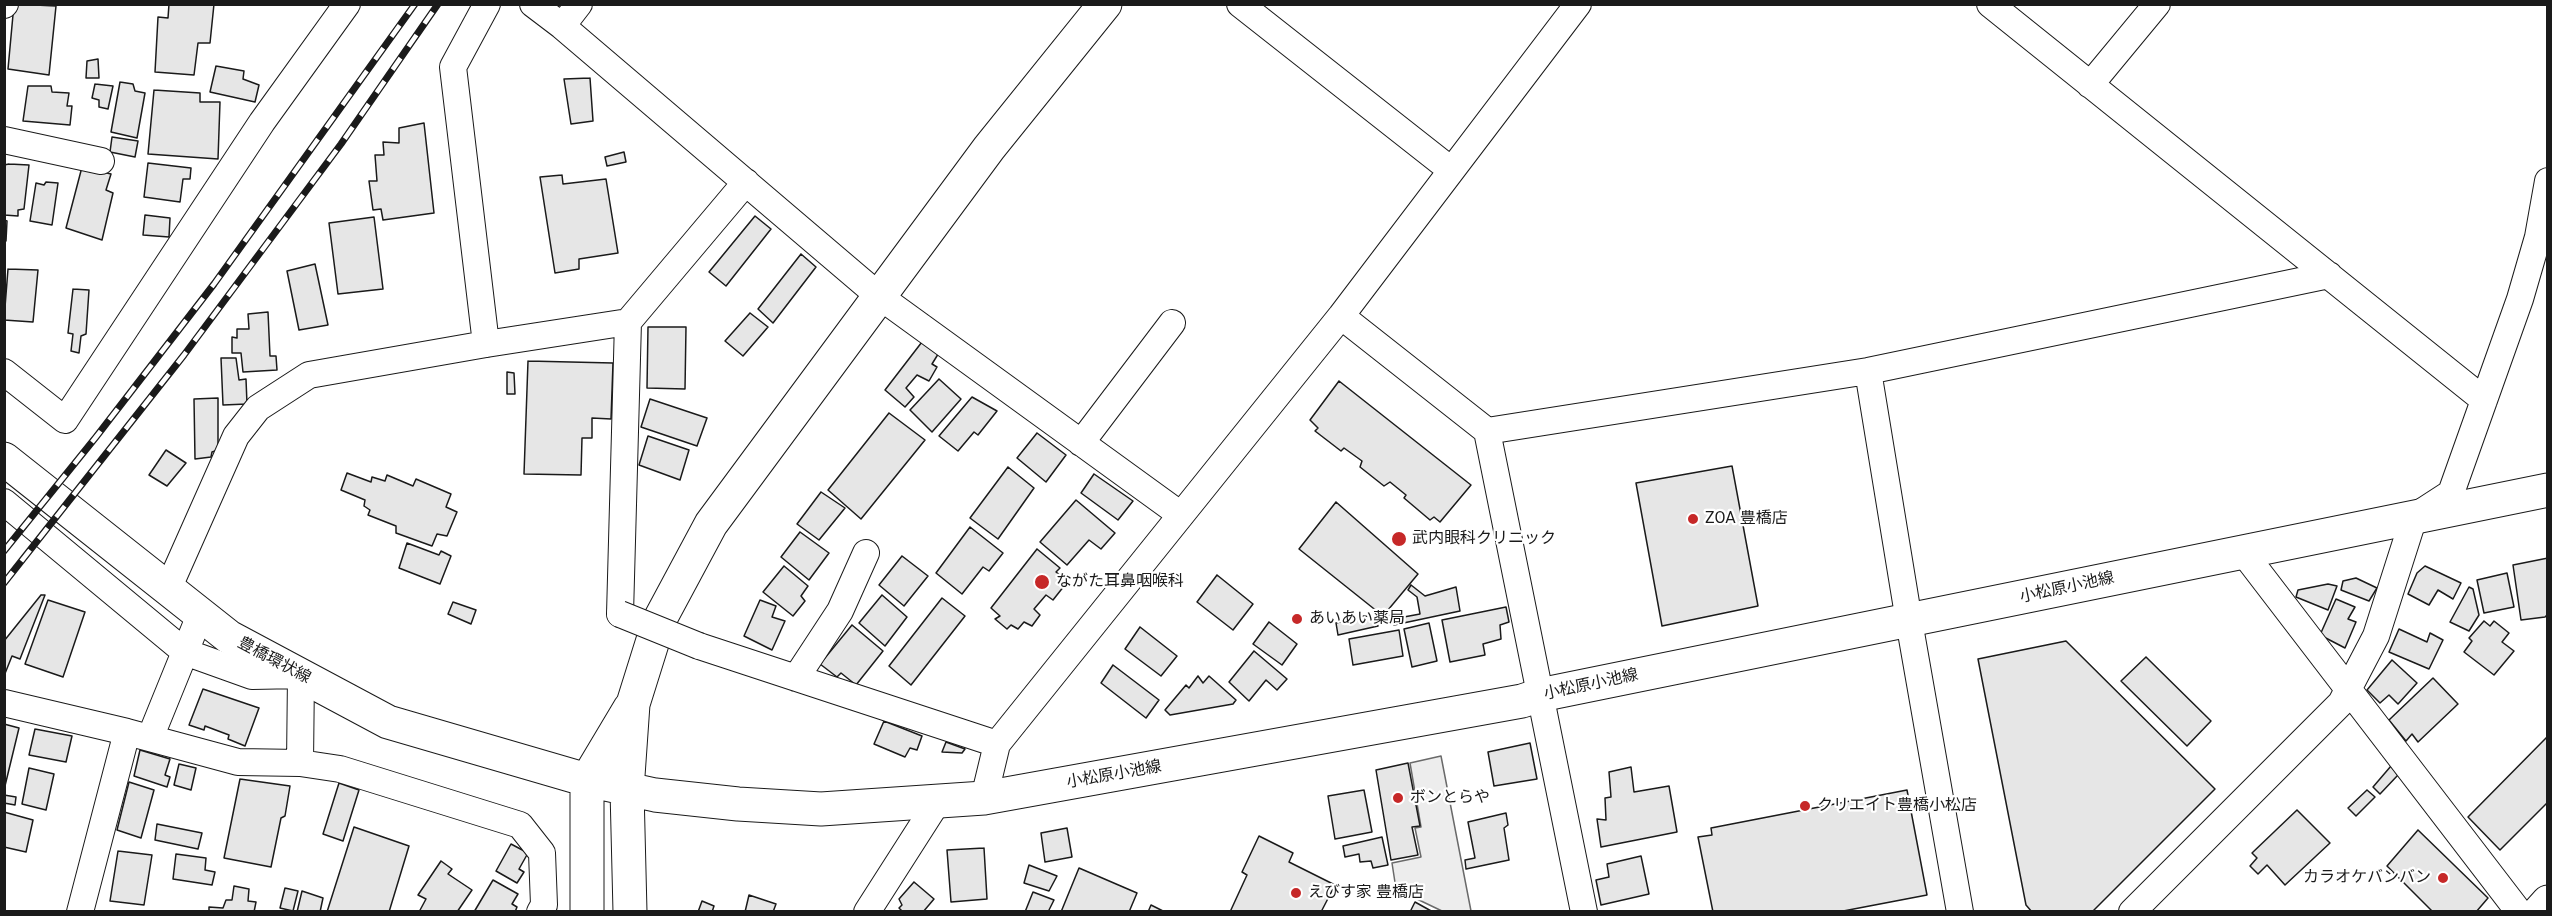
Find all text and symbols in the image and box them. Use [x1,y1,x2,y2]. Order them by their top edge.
place label: ZOA 豊橋店 [1705,509,1788,529]
marker: ZOA 豊橋店 [1686,512,1700,526]
place label: 武内眼科クリニック [1412,529,1556,549]
marker: 武内眼科クリニック [1390,530,1408,548]
street label: 小松原小池線 [2018,569,2116,607]
place label: ながた耳鼻咽喉科 [1056,572,1184,592]
marker: ながた耳鼻咽喉科 [1033,573,1051,591]
place label: あいあい薬局 [1309,609,1405,629]
marker: あいあい薬局 [1290,612,1304,626]
street label: 豊橋環状線 [234,634,314,688]
street label: 小松原小池線 [1542,666,1640,704]
street label: 小松原小池線 [1065,757,1163,793]
place label: ボンとらや [1410,788,1490,808]
marker: ボンとらや [1391,791,1405,805]
place label: クリエイト豊橋小松店 [1817,796,1977,816]
marker: クリエイト豊橋小松店 [1798,799,1812,813]
place label: カラオケバンバン [2303,868,2431,888]
marker: カラオケバンバン [2436,871,2450,885]
place label: えびす家 豊橋店 [1308,883,1424,903]
marker: えびす家 豊橋店 [1289,886,1303,900]

